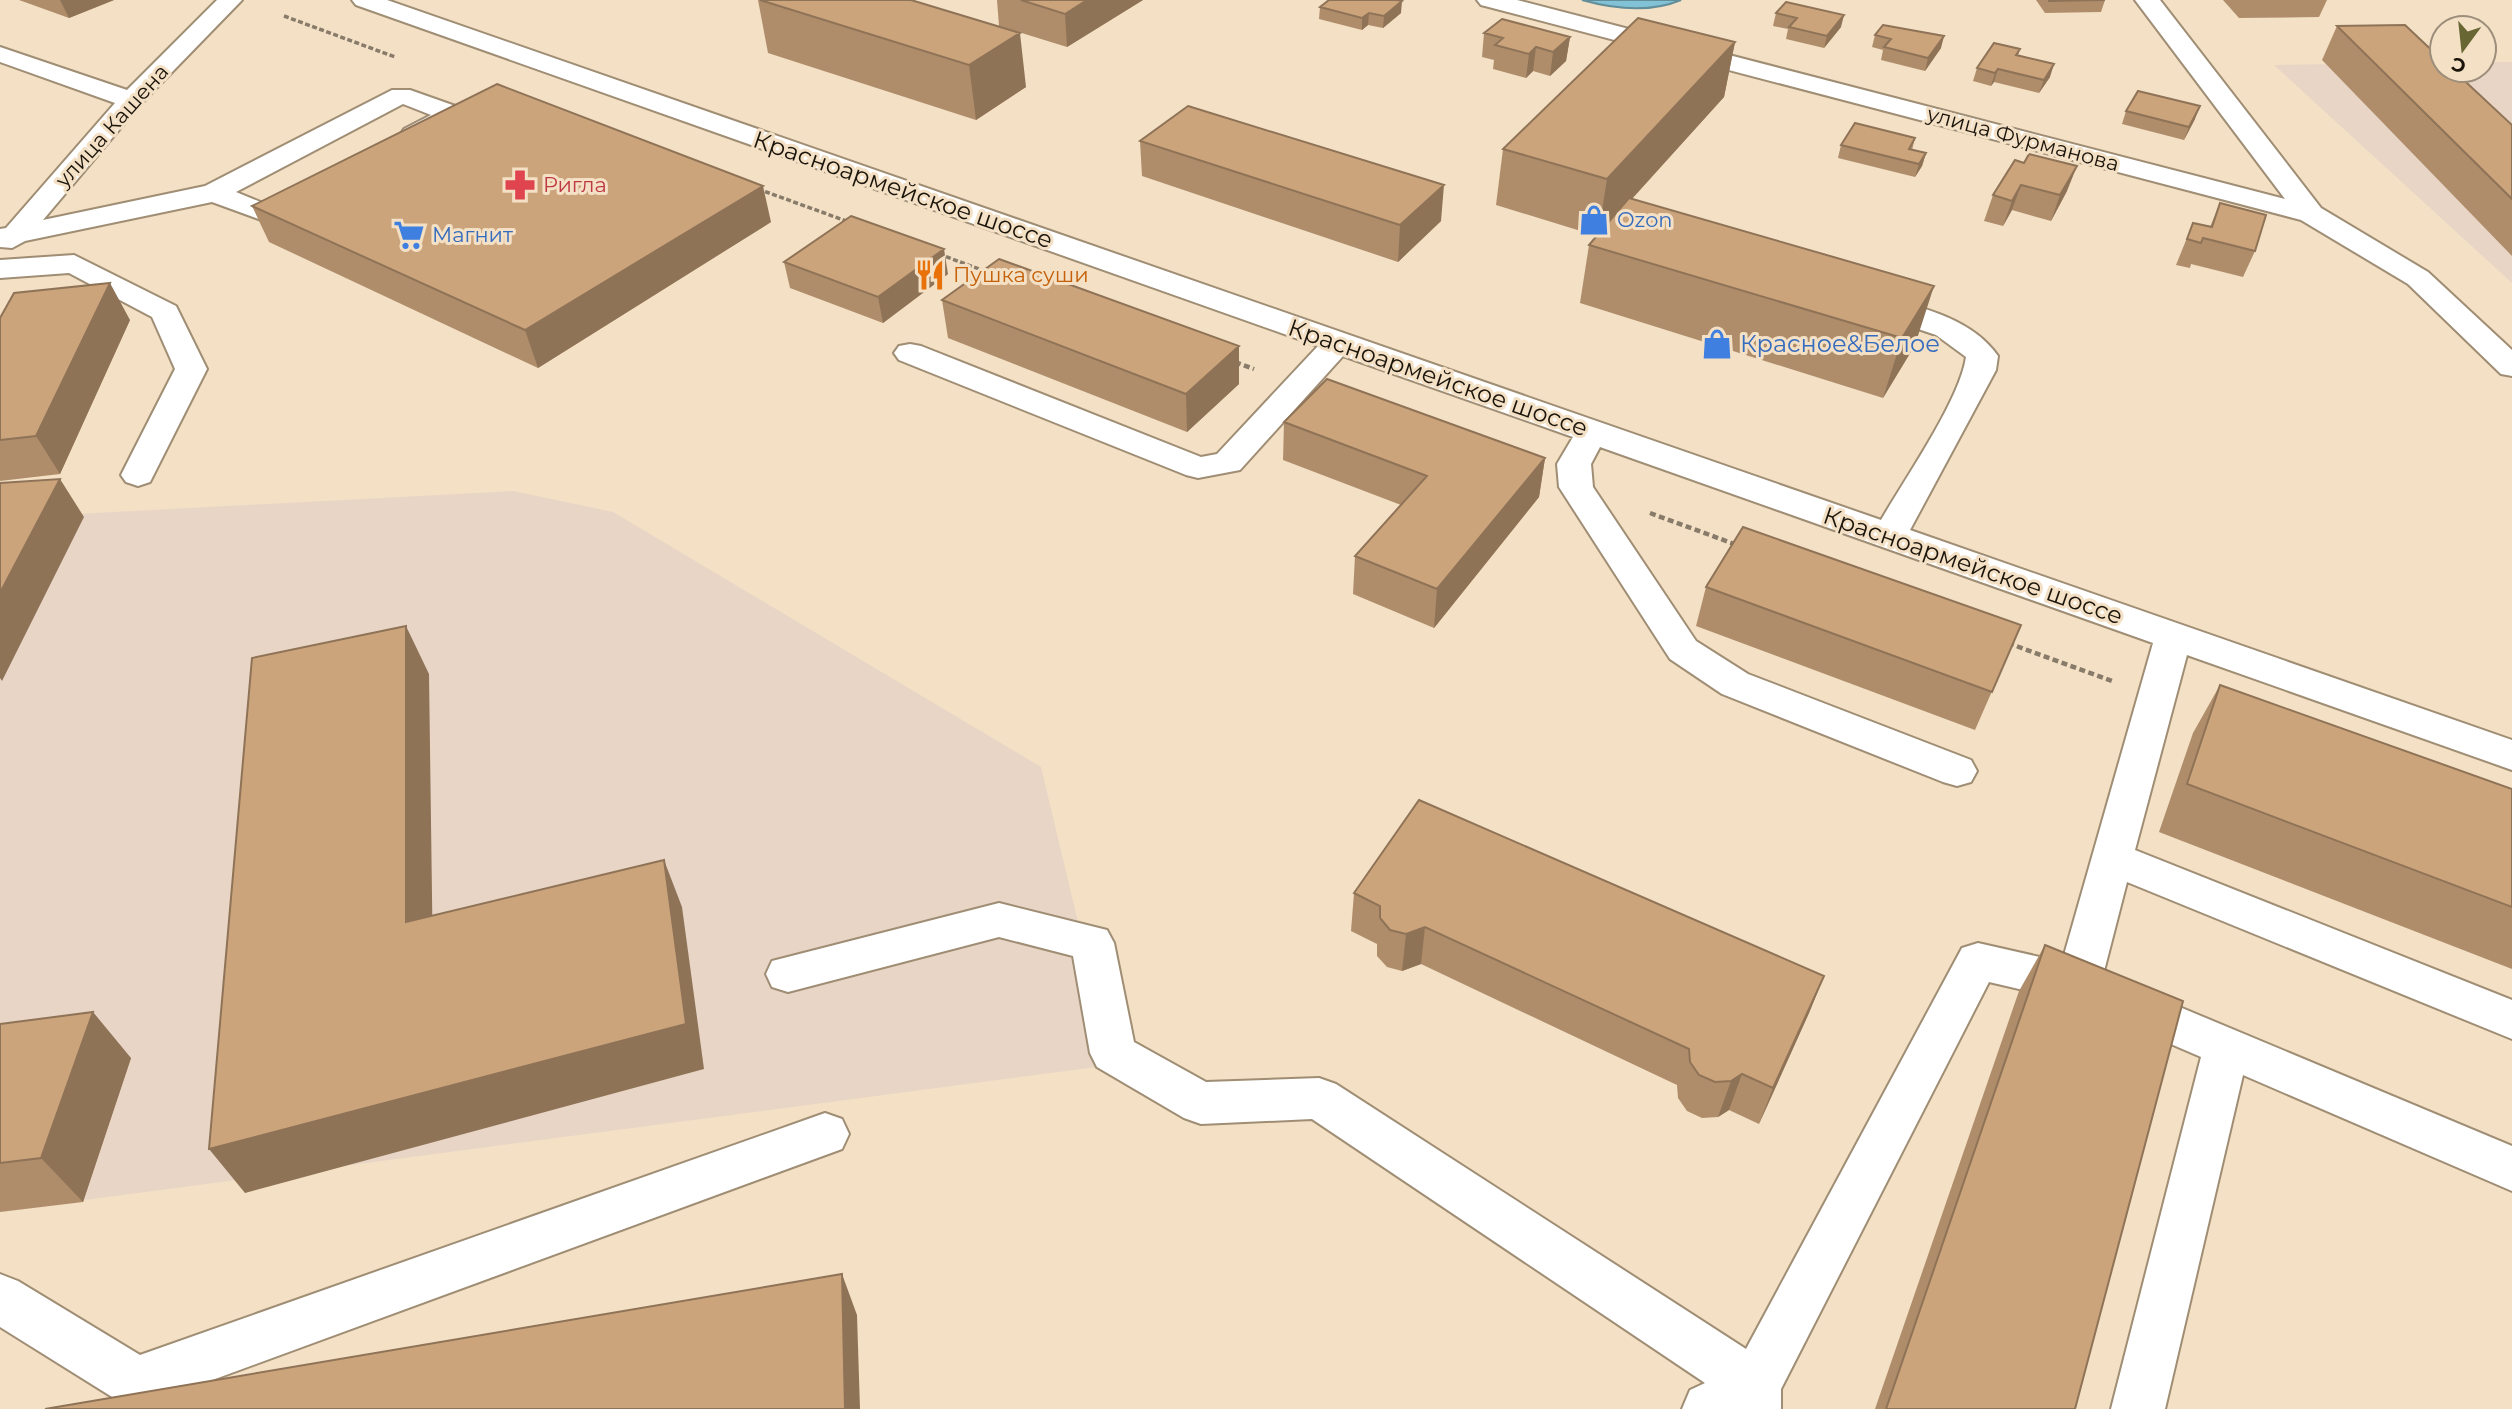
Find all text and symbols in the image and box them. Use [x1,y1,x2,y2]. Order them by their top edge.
north arrow [2428,14,2498,84]
text: С [2449,52,2468,78]
street label: улица Кашена [49,59,173,193]
street label: улица Фурманова [1923,101,2122,176]
street label: Красноармейское шоссе [750,125,1057,255]
pharmacy icon: Ригла [503,168,537,202]
place label: Ригла [543,172,607,197]
shop icon: Ozon [1577,203,1611,237]
place label: Ozon [1617,207,1673,232]
supermarket icon: Магнит [392,218,426,252]
place label: Магнит [432,222,513,247]
restaurant icon: Пушка суши [913,258,947,292]
place label: Пушка суши [953,262,1089,287]
street label: Красноармейское шоссе [1285,313,1592,443]
shop icon: Красное&Белое [1700,327,1734,361]
place label: Красное&Белое [1740,329,1940,358]
street label: Красноармейское шоссе [1820,501,2127,631]

